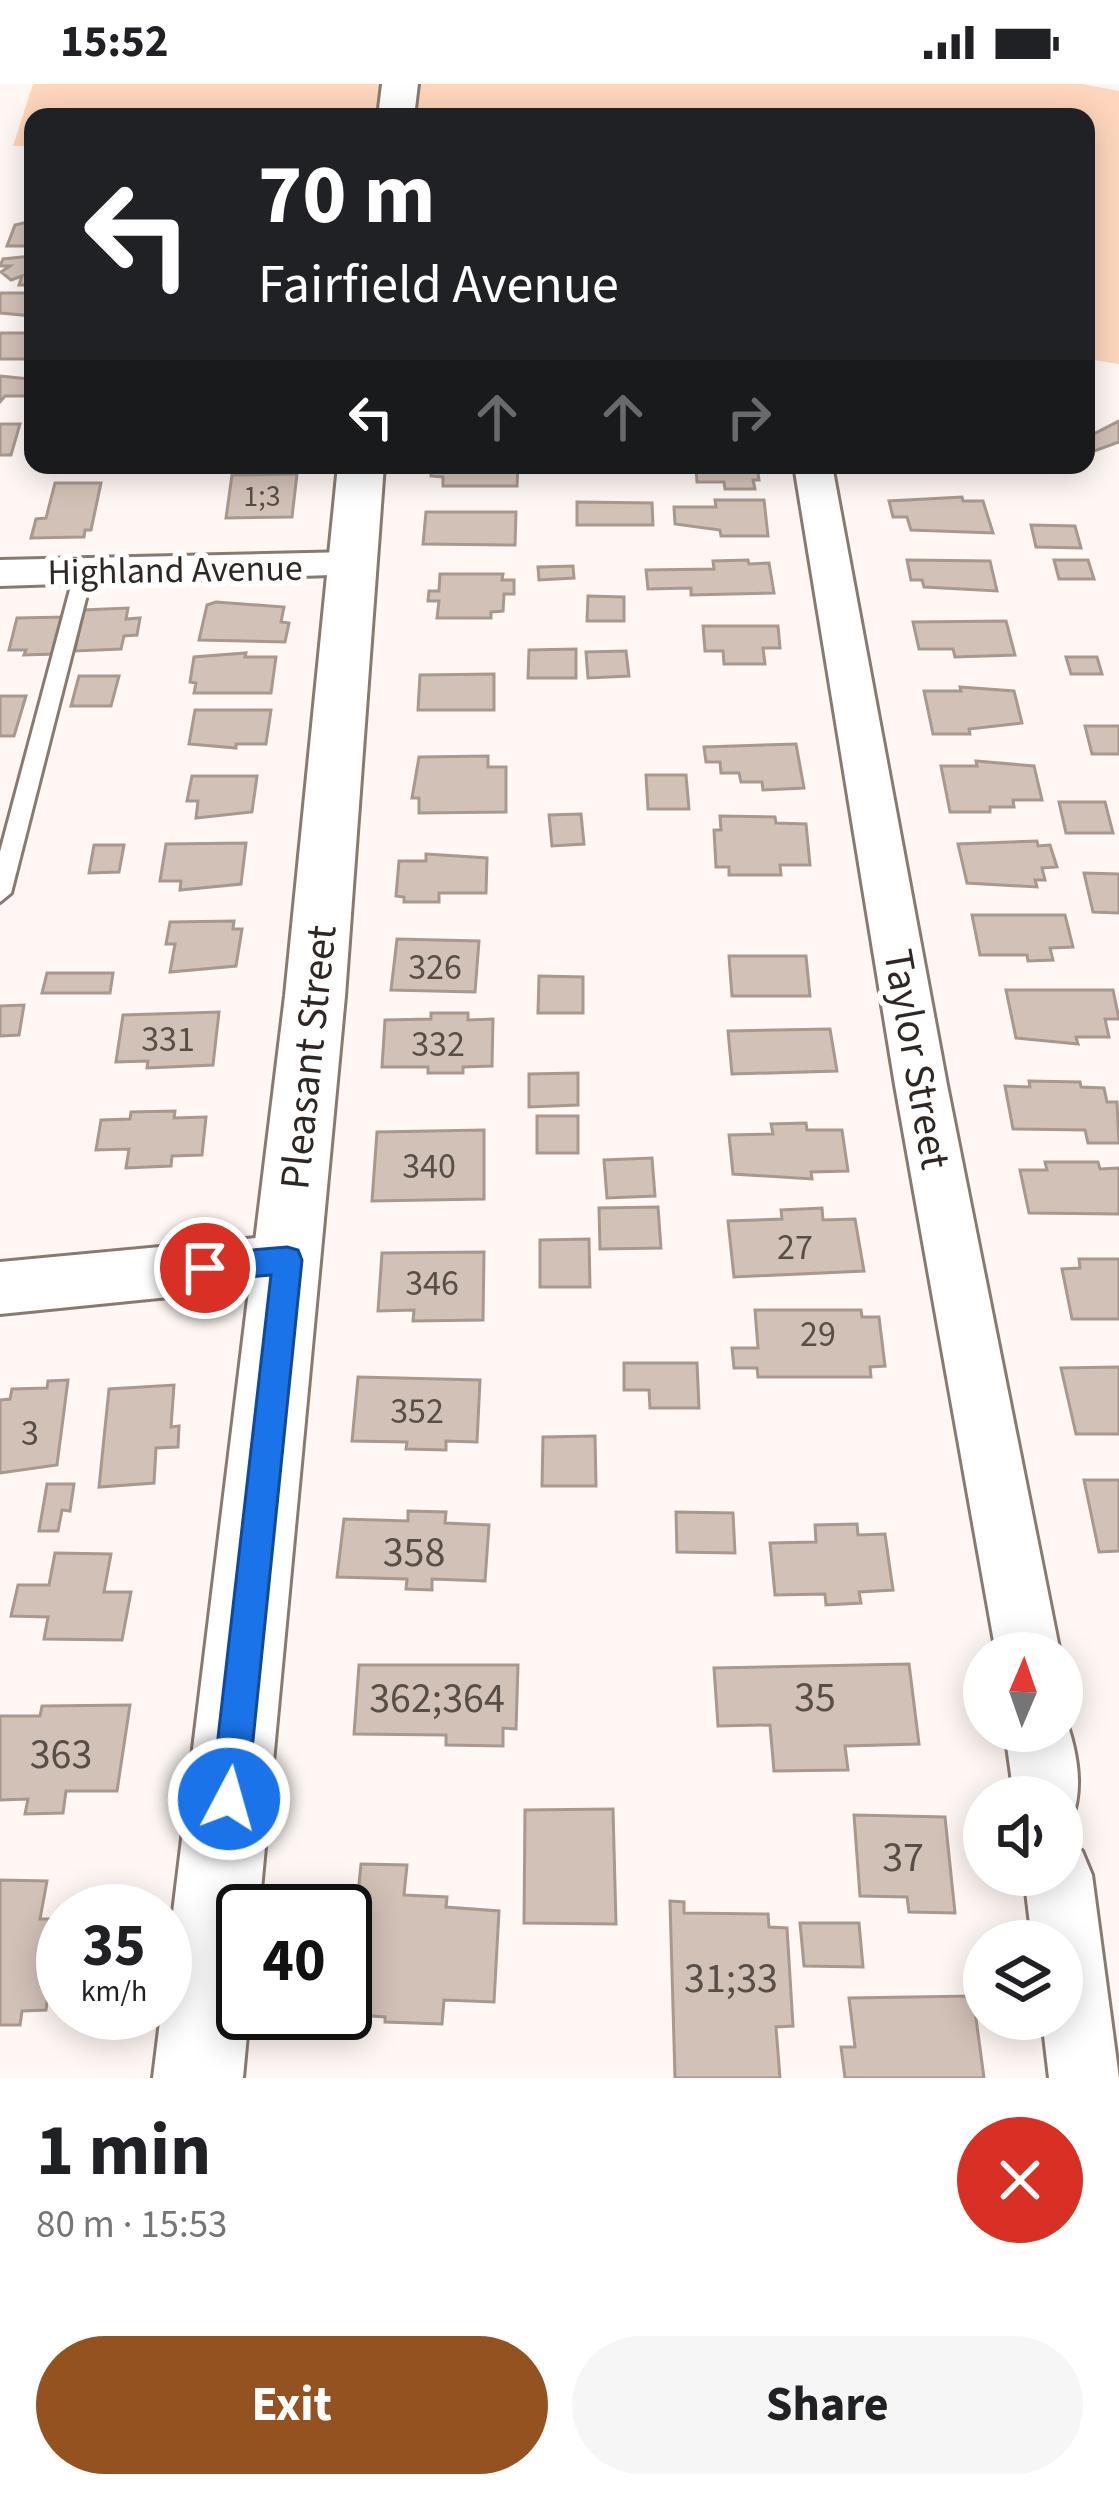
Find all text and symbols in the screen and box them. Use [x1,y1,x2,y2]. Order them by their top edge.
text: 15:52 [60,10,169,74]
text: 70 m [258,136,436,256]
icon: left [60,156,216,312]
text: Fairfield Avenue [258,247,619,324]
icon: left [338,384,404,450]
icon: ahead [464,384,530,450]
icon: ahead [590,384,656,450]
icon: right [716,384,782,450]
house number: 1;3 [243,475,281,518]
street label: Highland Avenue [47,543,303,598]
street label: Pleasant Street [265,922,353,1192]
house number: 326 [408,942,462,993]
street label: Taylor Street [867,945,965,1174]
house number: 331 [141,1014,195,1065]
house number: 332 [411,1019,465,1070]
house number: 340 [402,1141,456,1192]
pin [154,1217,256,1319]
house number: 27 [777,1222,813,1273]
icon: arrive [172,1235,238,1301]
house number: 346 [405,1258,459,1309]
house number: 29 [800,1309,836,1360]
house number: 352 [390,1386,444,1437]
house number: 3 [21,1408,39,1459]
house number: 358 [383,1523,445,1583]
north arrow [963,1632,1083,1752]
map controls [963,1632,1083,2040]
house number: 35 [794,1668,836,1728]
house number: 362;364 [369,1669,505,1729]
house number: 363 [30,1725,92,1785]
position arrow [166,1736,292,1862]
button: sound [963,1776,1083,1896]
house number: 37 [882,1828,924,1888]
speed limit sign: 40 [216,1884,372,2040]
text: 35 [82,1904,146,1989]
button: layers [963,1920,1083,2040]
house number: 31;33 [684,1949,778,2009]
text: km/h [81,1970,147,2013]
text: 1 min [36,2100,211,2203]
button: close [957,2117,1083,2243]
text: 80 m · 15:53 [36,2197,227,2253]
button: Exit [36,2336,548,2474]
button: Share [572,2336,1083,2474]

